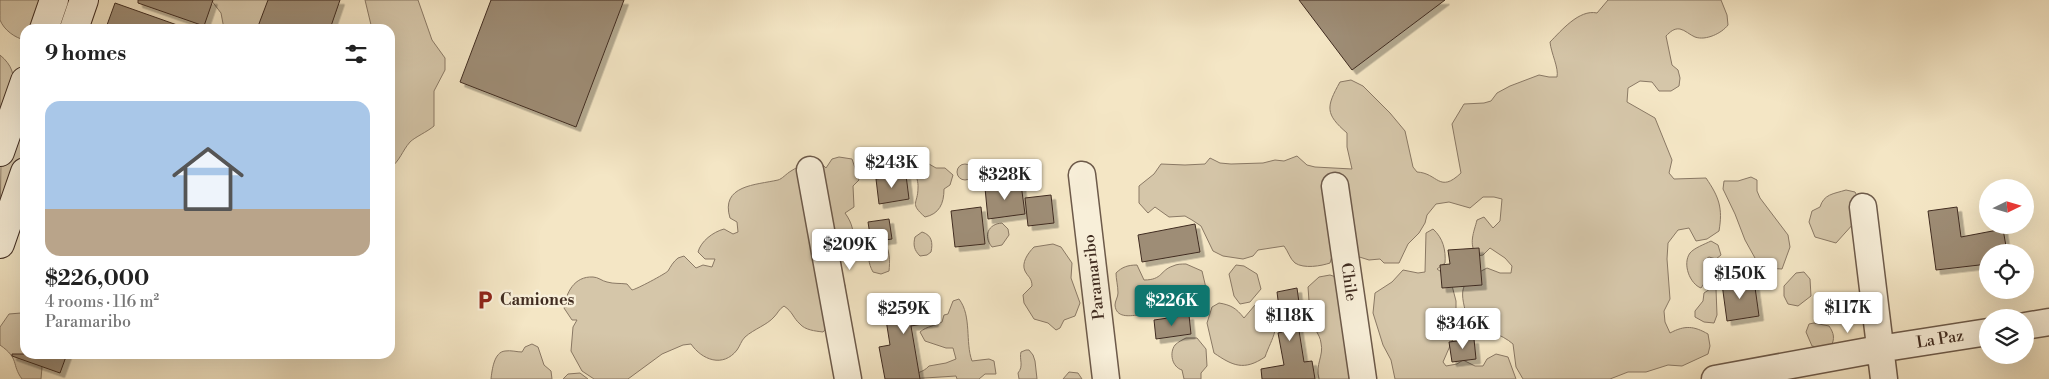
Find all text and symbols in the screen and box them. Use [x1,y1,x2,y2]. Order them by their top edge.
icon: filters [342,40,370,68]
text: 9 homes [45,41,126,67]
icon: home [163,134,253,224]
pin: $243K [857,146,927,189]
text: $243K [866,153,918,173]
pin: $328K [970,158,1040,201]
text: $328K [979,165,1031,185]
north arrow [1979,179,2034,234]
map controls [1979,179,2034,364]
pin: $209K [815,228,885,271]
street label: Paramaribo [1079,233,1109,321]
text: $209K [823,235,877,255]
button: locate [1979,244,2034,299]
pin: $150K [1705,258,1775,300]
street label: Chile [1336,261,1362,303]
text: $150K [1714,264,1766,284]
text: $226,000 [45,266,149,292]
pin: $226K [1137,284,1207,327]
parking icon: Camiones [474,289,496,311]
place label: Camiones [500,290,575,310]
text: $226K [1146,291,1198,311]
text: 4 rooms · 116 m² [45,292,159,312]
pin: $259K [869,292,939,335]
pin: $117K [1813,292,1883,334]
text: $117K [1825,298,1871,318]
text: $259K [878,299,930,319]
pin: $118K [1255,300,1325,342]
text: $118K [1266,306,1314,326]
pin: $346K [1428,308,1498,350]
button: layers [1979,309,2034,364]
text: Paramaribo [45,312,131,332]
text: $346K [1436,314,1490,334]
street label: La Paz [1915,325,1965,353]

